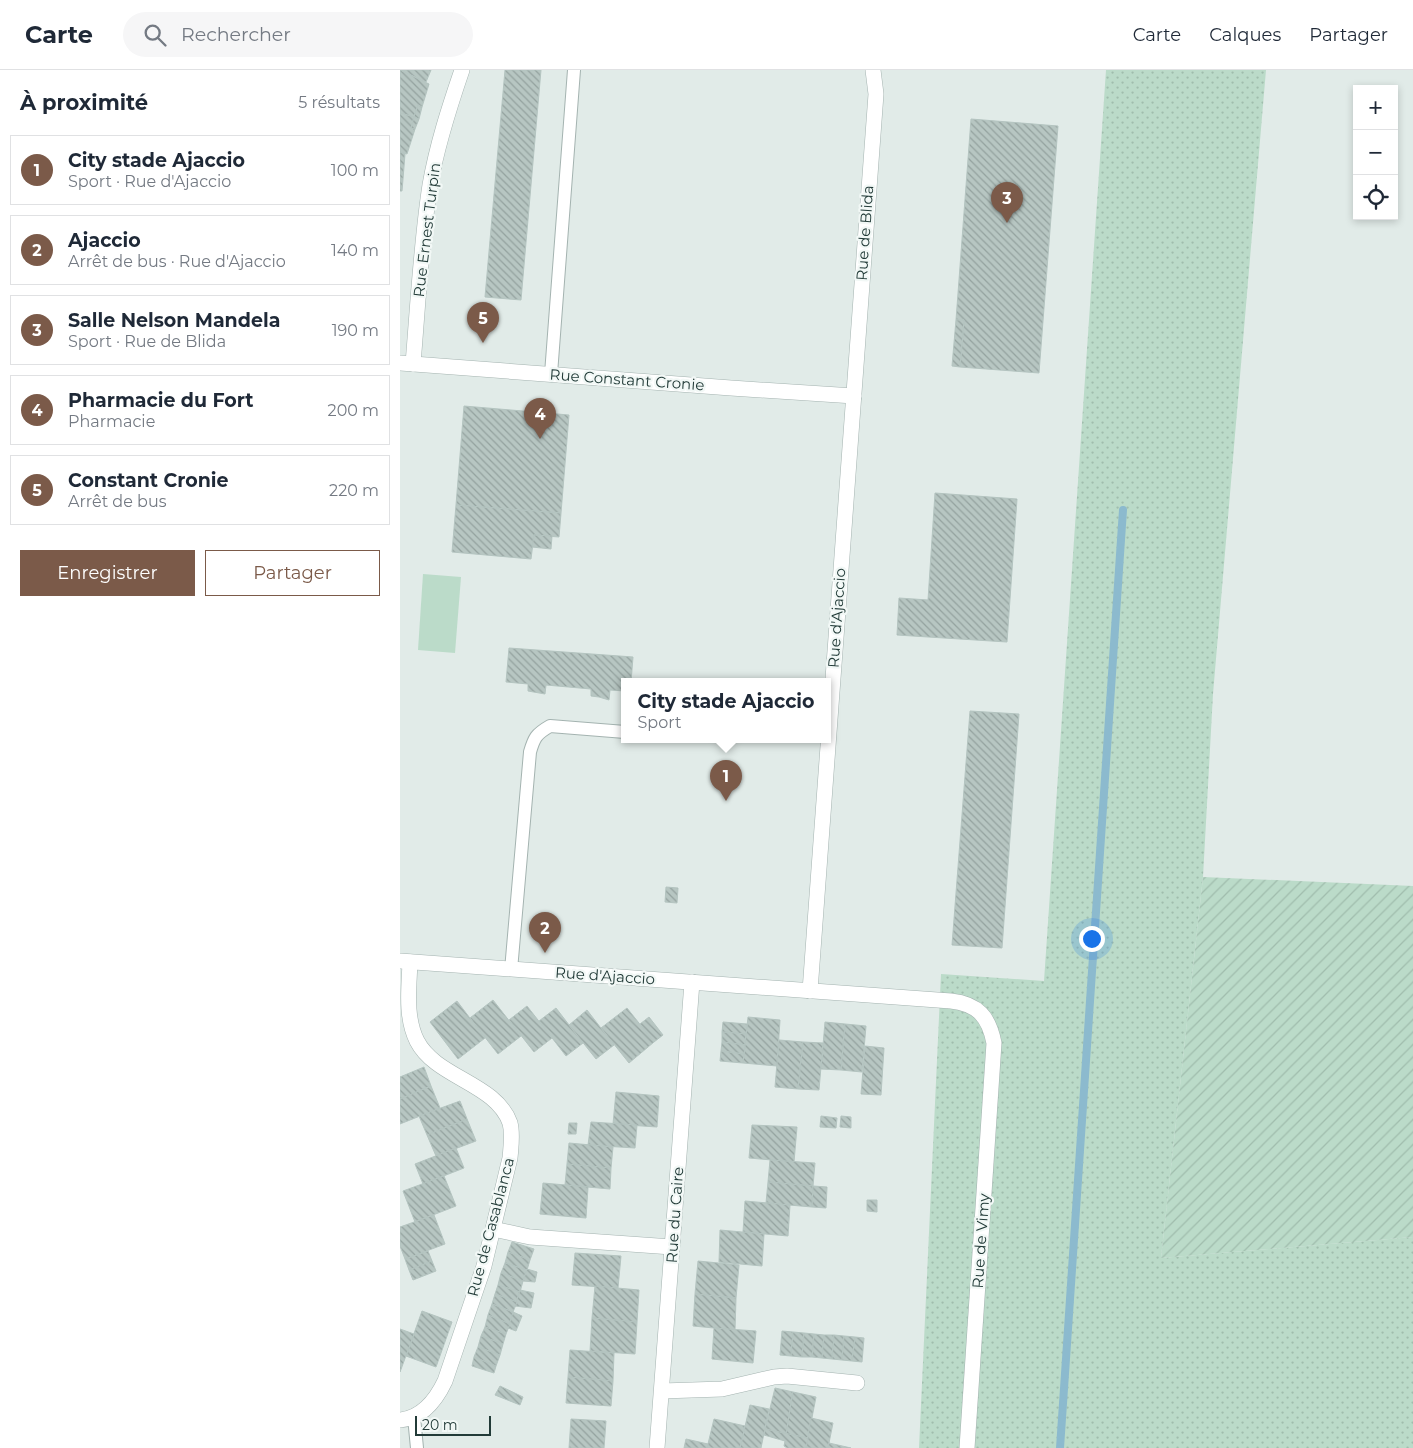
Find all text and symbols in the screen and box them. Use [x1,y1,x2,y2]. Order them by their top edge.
search box [123,12,473,57]
text: Carte [25,20,93,49]
icon: search [141,21,169,49]
text: Rechercher [181,23,291,46]
text: Carte [1133,24,1181,46]
text: Calques [1209,24,1281,46]
text: Partager [1309,24,1388,46]
map controls [1353,85,1398,220]
button: + [1353,85,1398,130]
text: À proximité [20,90,148,115]
text: 5 résultats [298,93,380,112]
button: − [1353,130,1398,175]
text: City stade Ajaccio [68,149,245,172]
text: 1 [34,161,40,180]
text: 100 m [331,161,379,180]
street label: Rue Ernest Turpin [409,162,444,298]
text: Sport · Rue d'Ajaccio [68,172,231,191]
button: locate [1353,175,1398,220]
pin: 3 [991,182,1023,223]
street label: Rue de Blida [852,185,877,281]
text: Ajaccio [68,229,141,252]
text: 2 [32,241,42,260]
text: 140 m [331,241,379,260]
text: Arrêt de bus · Rue d'Ajaccio [68,252,286,271]
pin: 5 [467,302,499,343]
text: Salle Nelson Mandela [68,309,280,332]
text: 3 [32,321,42,340]
text: 190 m [332,321,379,340]
text: Sport · Rue de Blida [68,332,226,351]
street label: Rue Constant Cronie [549,365,705,394]
text: Pharmacie du Fort [68,389,254,412]
pin: 4 [524,398,556,439]
text: 4 [31,401,43,420]
text: 200 m [328,401,379,420]
text: Pharmacie [68,412,155,431]
text: Constant Cronie [68,469,229,492]
text: 5 [32,481,42,500]
text: 220 m [329,481,379,500]
text: Arrêt de bus [68,492,166,511]
button: Enregistrer [20,550,195,596]
button: Partager [205,550,380,596]
street label: Rue d'Ajaccio [824,567,849,669]
popup [621,678,831,743]
text: City stade Ajaccio [638,690,814,713]
text: Sport [638,713,681,732]
pin: 1 [710,760,742,801]
pin: 2 [529,912,561,953]
your location [1079,926,1105,952]
street label: Rue d'Ajaccio [554,963,656,988]
street label: Rue de Casablanca [463,1155,518,1298]
street label: Rue du Caire [662,1166,687,1264]
street label: Rue de Vimy [968,1192,993,1289]
scale bar [415,1413,491,1436]
text: 20 m [422,1416,458,1434]

